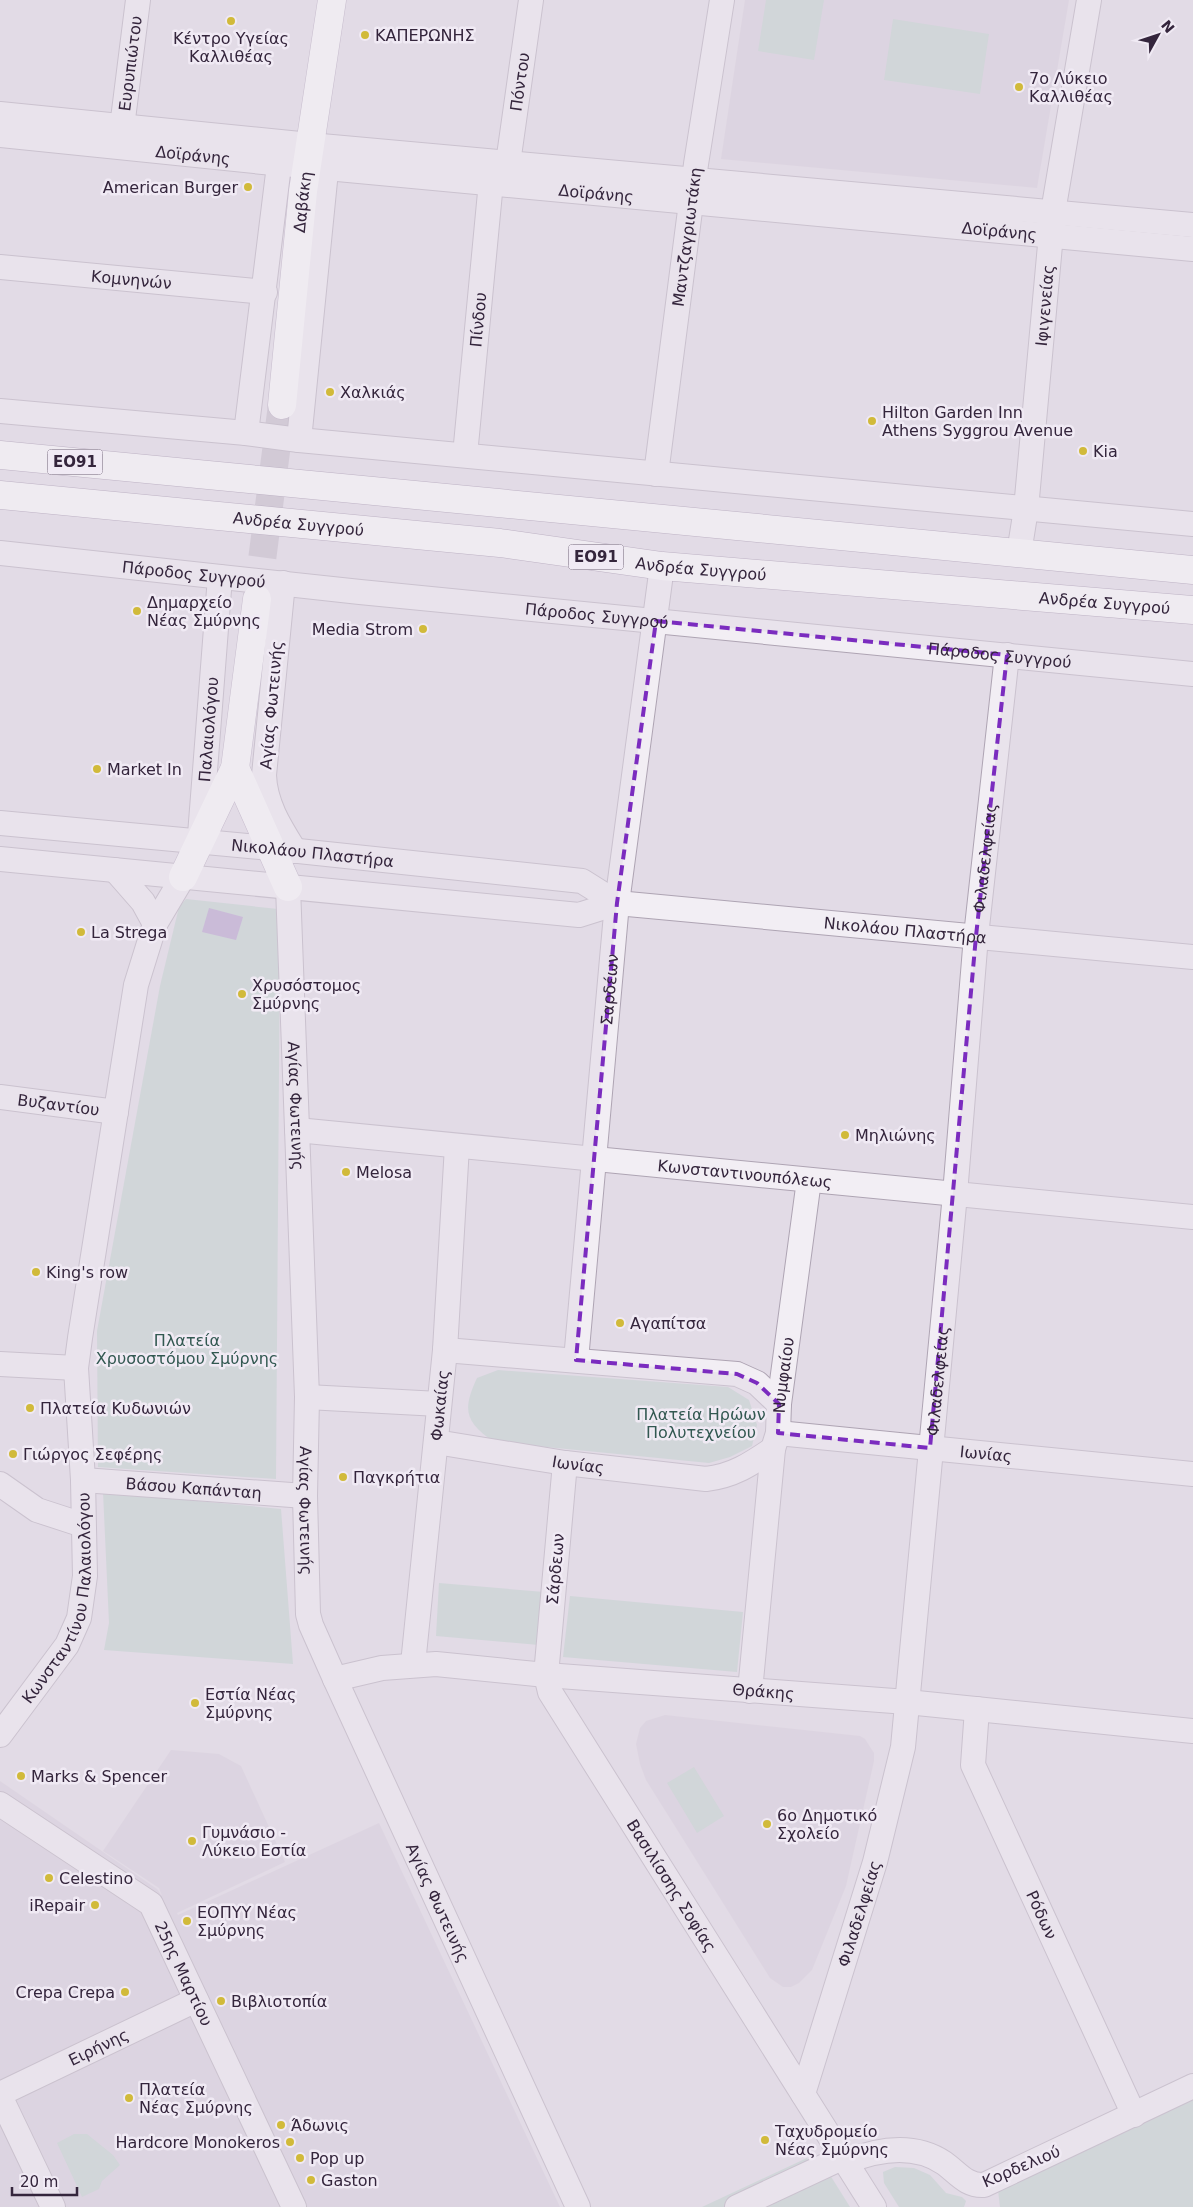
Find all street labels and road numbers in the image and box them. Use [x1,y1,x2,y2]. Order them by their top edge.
street label: Ευρυπιώτου [115,15,146,112]
street label: Πόντου [506,51,534,113]
street label: Δοϊράνης [154,142,231,169]
street label: Μαντζαγριωτάκη [669,166,705,308]
street label: Δαβάκη [290,170,316,234]
street label: Δοϊράνης [558,181,635,207]
street label: Δοϊράνης [961,218,1038,244]
street label: Ιφιγενείας [1032,264,1058,347]
street label: Κομνηνών [90,267,173,293]
street label: Πίνδου [466,291,490,348]
road number: ΕΟ91 [48,450,102,474]
street label: Ανδρέα Συγγρού [232,508,365,540]
road number: ΕΟ91 [568,544,624,570]
street label: Ανδρέα Συγγρού [634,553,767,585]
street label: Πάροδος Συγγρού [121,557,266,592]
street label: Ανδρέα Συγγρού [1038,588,1171,618]
street label: Πάροδος Συγγρού [524,599,669,632]
street label: Πάροδος Συγγρού [927,639,1072,672]
street label: Αγίας Φωτεινής [256,640,287,770]
street label: Παλαιολόγου [195,676,222,783]
street label: Φιλαδελφείας [970,802,1001,914]
street label: Νικολάου Πλαστήρα [230,835,395,871]
street label: Νικολάου Πλαστήρα [823,913,987,948]
street label: Σαρδέων [597,953,622,1026]
street label: Αγίας Φωτεινής [284,1041,308,1171]
street label: Βυζαντίου [16,1090,101,1120]
street label: Κωνσταντινουπόλεως [657,1156,833,1192]
street label: Φιλαδελφείας [923,1325,953,1437]
street label: Νυμφαίου [770,1336,798,1414]
street label: Φωκαίας [427,1369,453,1442]
street label: Ιωνίας [959,1442,1013,1466]
street label: Αγίας Φωτεινής [295,1446,316,1575]
street label: Ιωνίας [551,1452,605,1477]
street label: Βάσου Καπάνταη [125,1474,262,1503]
street label: Κωνσταντίνου Παλαιολόγου [18,1492,95,1707]
street label: Σάρδεων [543,1533,568,1606]
street label: Θράκης [732,1680,795,1704]
street label: Βασιλίσσης Σοφίας [623,1816,720,1956]
street label: Αγίας Φωτεινής [402,1840,473,1965]
street label: Φιλαδελφείας [834,1858,885,1969]
street label: Ρόδων [1022,1888,1061,1942]
street label: 25ης Μαρτίου [151,1918,216,2029]
street label: Ειρήνης [65,2025,132,2070]
street label: Κορδελιού [979,2142,1063,2191]

